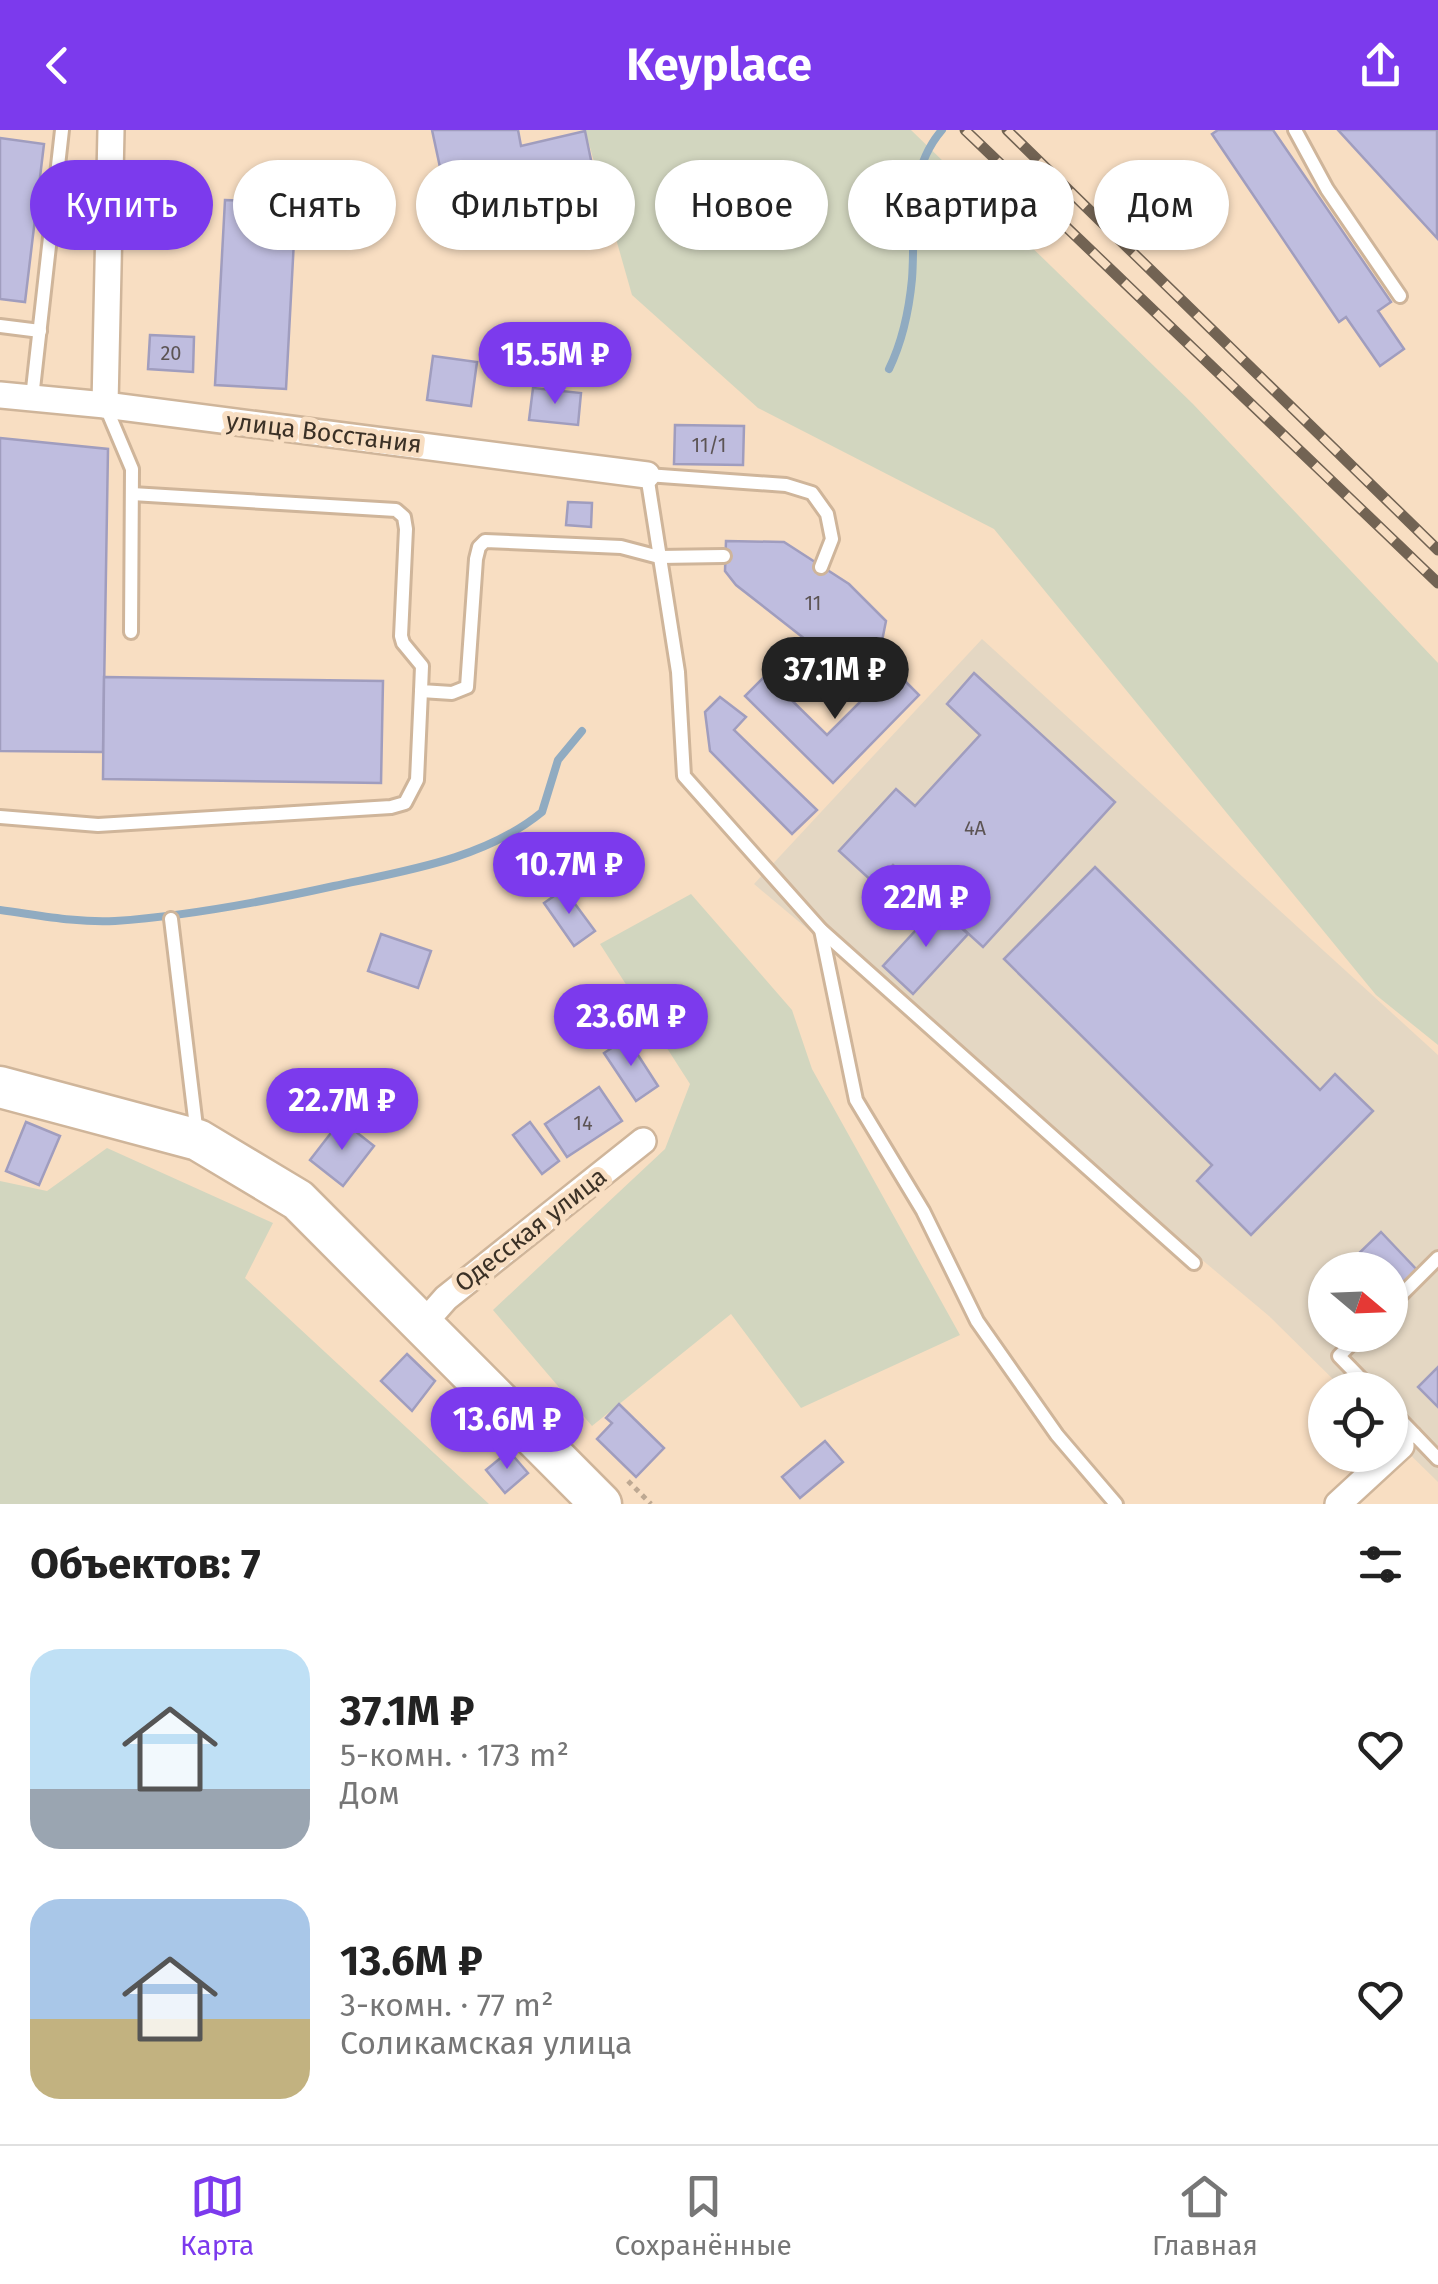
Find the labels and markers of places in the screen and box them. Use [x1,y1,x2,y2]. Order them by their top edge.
pin: 15.5M ₽ [463,322,647,407]
pin: 37.1M ₽ [743,637,927,722]
pin: 10.7M ₽ [477,832,661,917]
pin: 22M ₽ [856,865,996,950]
pin: 23.6M ₽ [539,984,723,1069]
pin: 22.7M ₽ [250,1068,434,1153]
pin: 13.6M ₽ [415,1387,599,1472]

